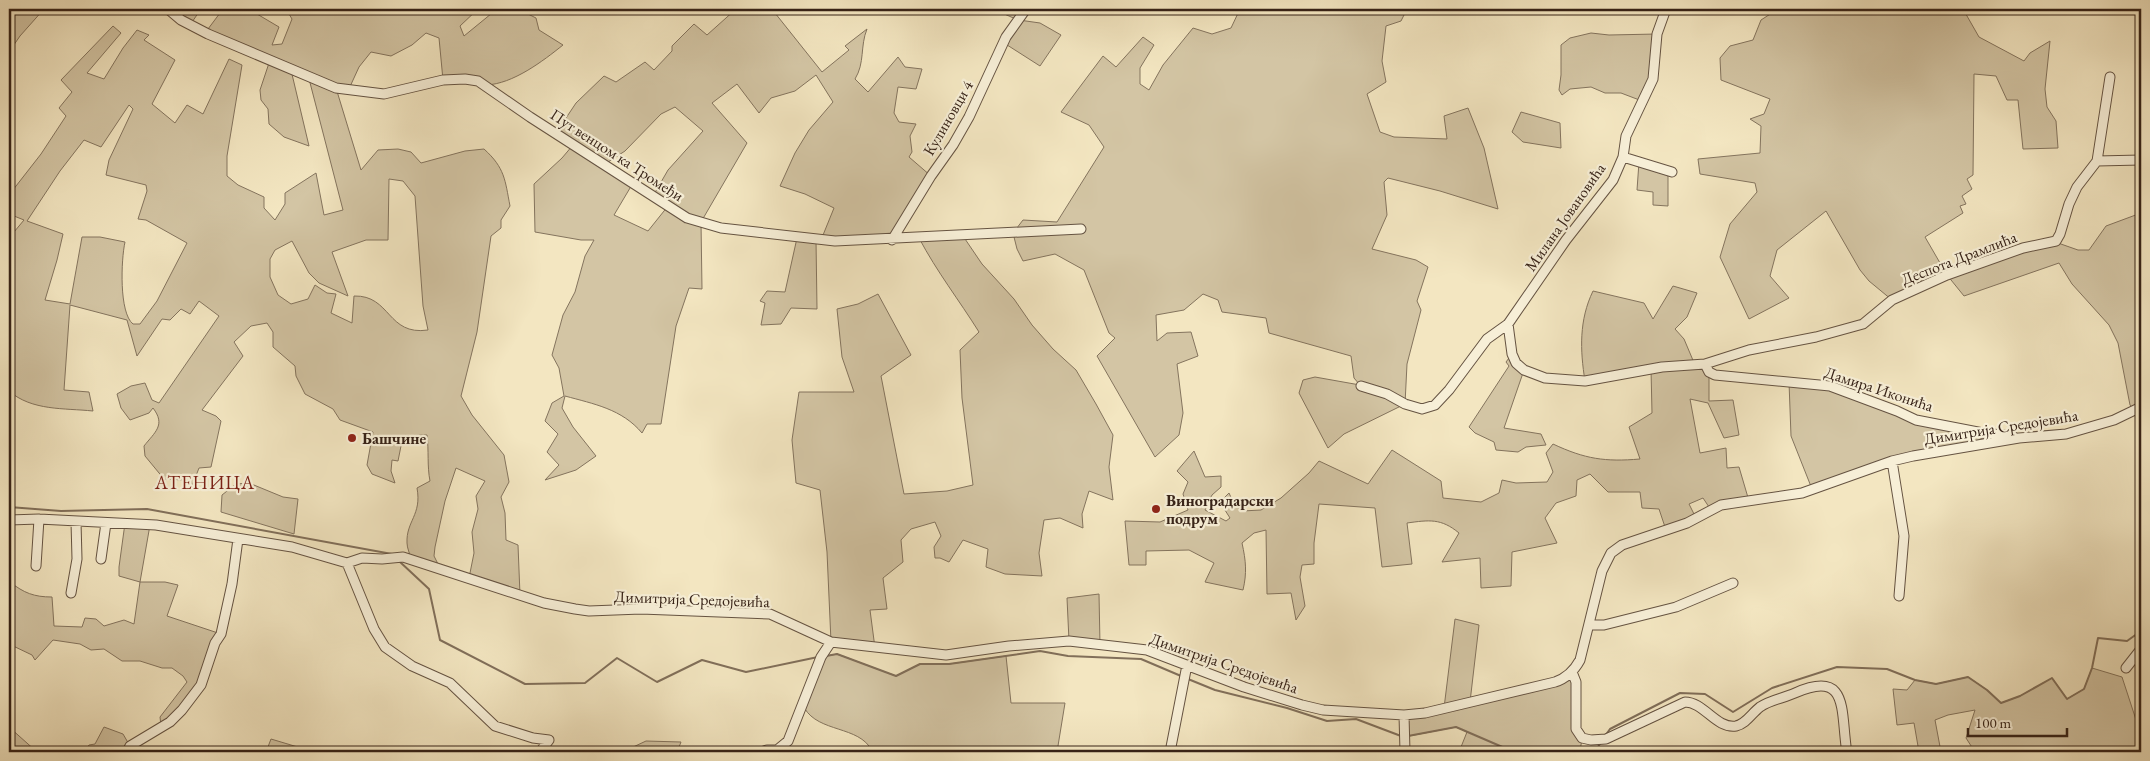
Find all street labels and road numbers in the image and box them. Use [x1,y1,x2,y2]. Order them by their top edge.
street label: Кулиновци 4 [918,76,978,159]
street label: Пут венцом ка Тромеђи [546,104,688,206]
street label: Милана Јовановића [1520,158,1611,275]
street label: Деспота Драмлића [1898,226,2020,290]
street label: Дамира Иконића [1822,362,1937,417]
street label: Димитрија Средојевића [1923,404,2080,450]
street label: Димитрија Средојевића [614,586,771,612]
street label: Димитрија Средојевића [1147,628,1302,698]

